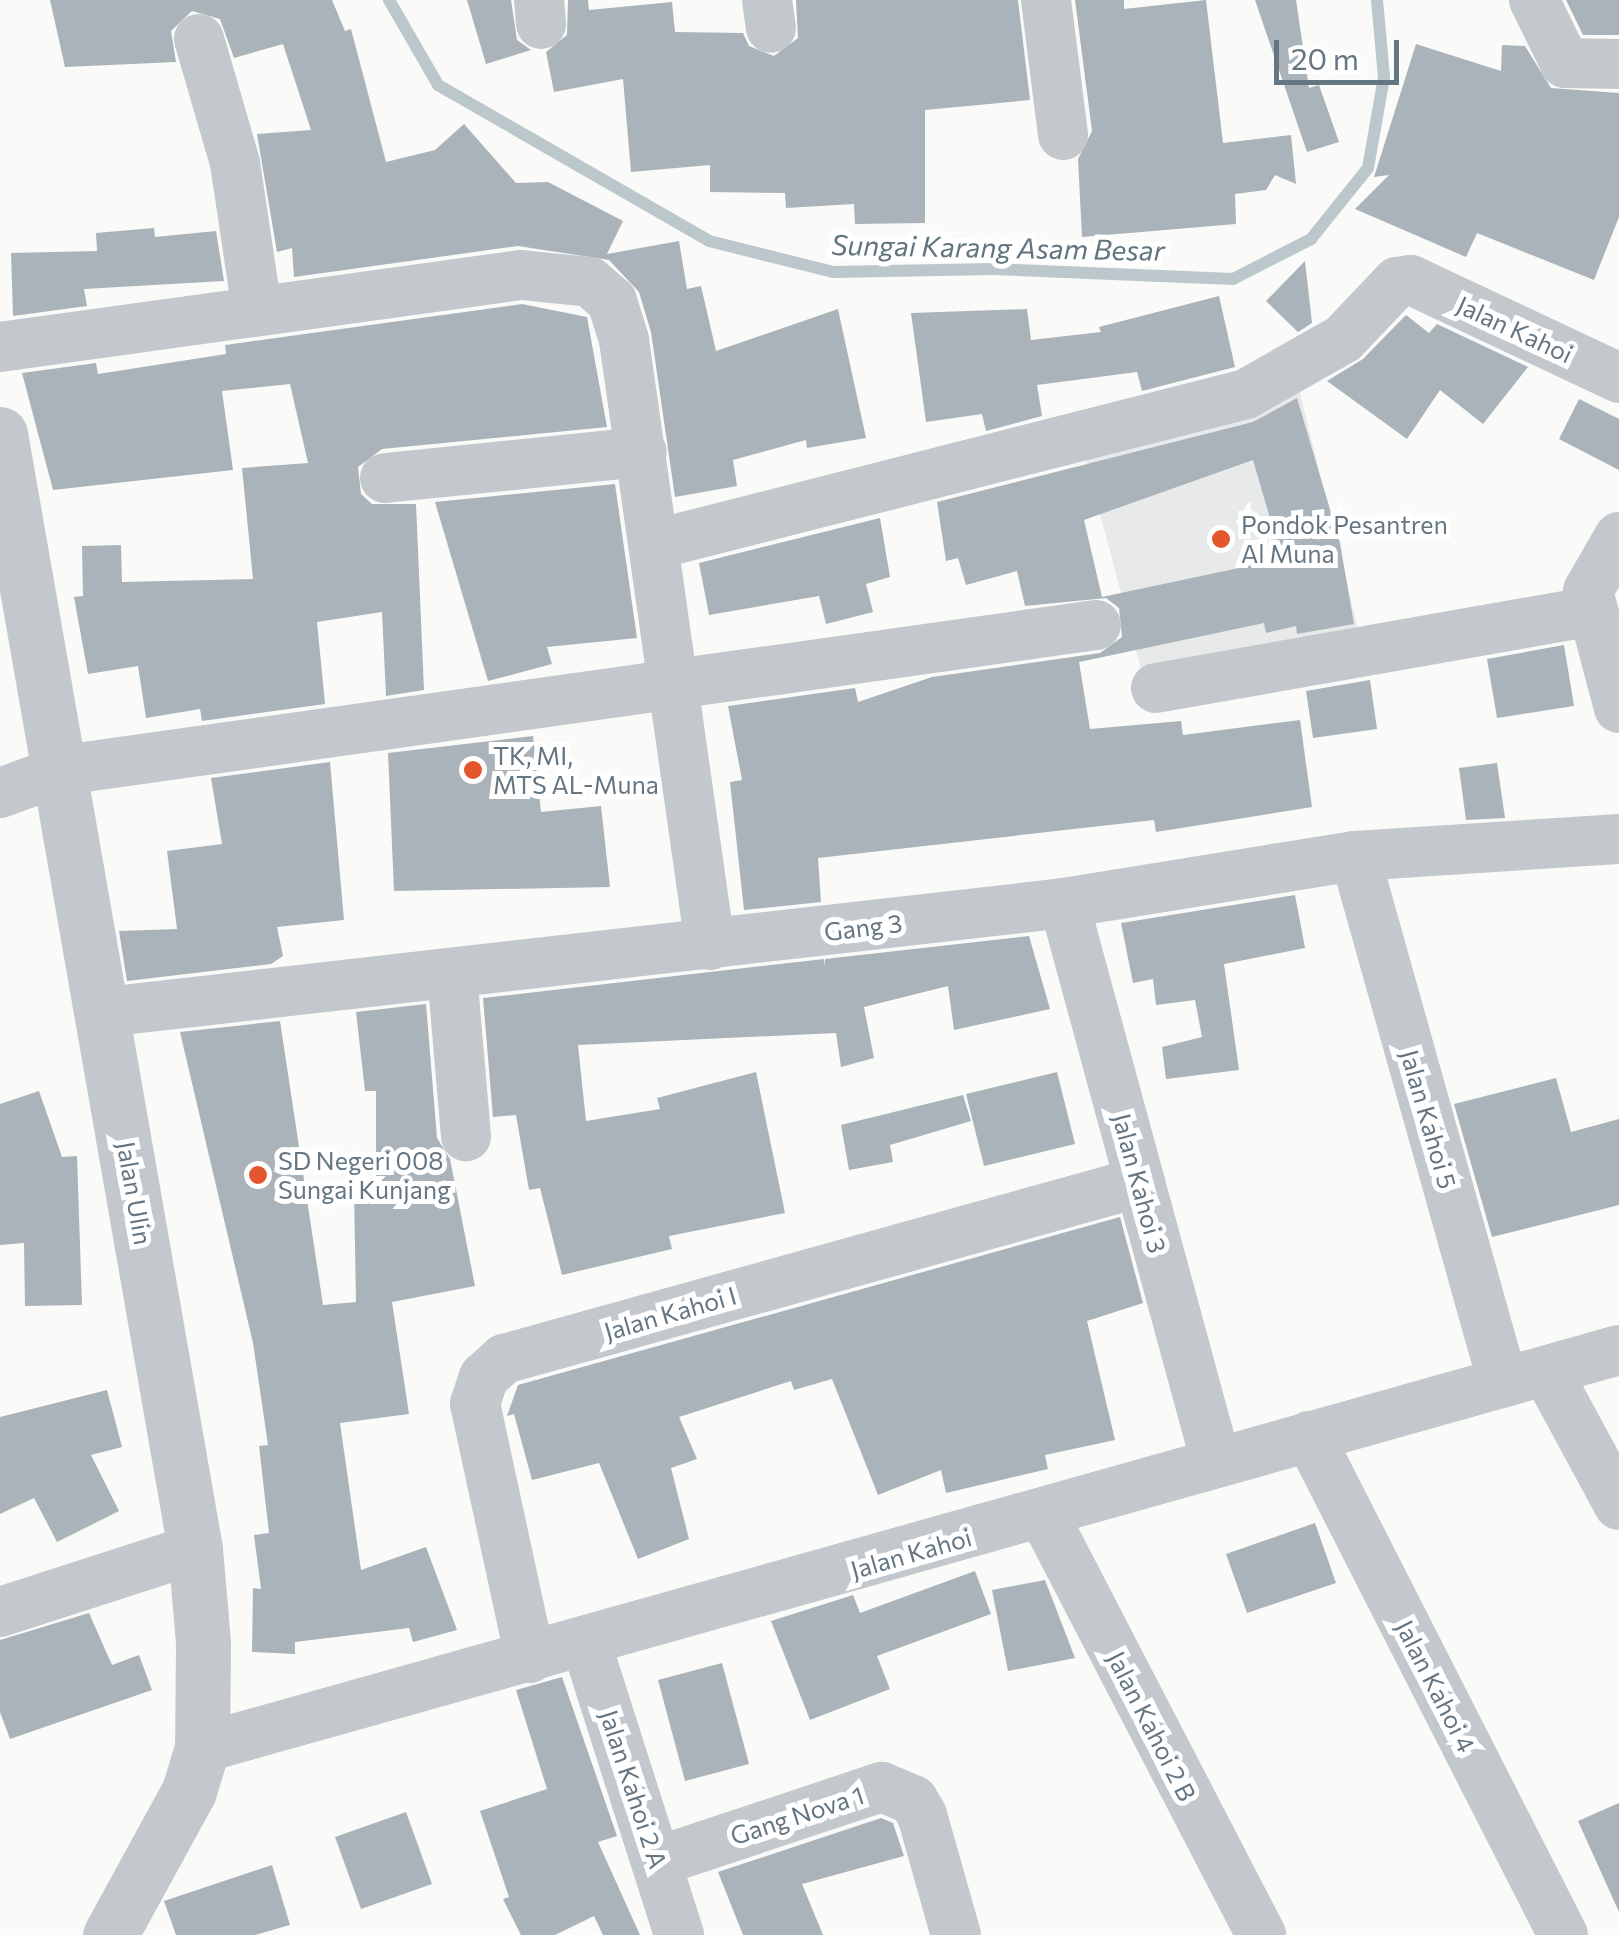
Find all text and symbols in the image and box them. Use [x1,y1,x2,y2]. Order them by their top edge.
scale bar [1279,20,1404,82]
text: 20 m [1291,39,1359,76]
water label: Sungai Karang Asam Besar [831,227,1165,267]
street label: Jalan Kahoi [1452,289,1578,369]
place label: Pondok Pesantren Al Muna [1241,510,1448,569]
marker: Pondok Pesantren Al Muna [1210,528,1232,550]
place label: TK, MI, MTS AL-Muna [493,741,659,800]
marker: TK, MI, MTS AL-Muna [462,759,484,781]
street label: Gang 3 [822,907,904,947]
street label: Jalan Kahoi 5 [1395,1046,1463,1192]
street label: Jalan Kahoi 3 [1107,1110,1173,1256]
street label: Jalan Ulin [111,1139,159,1247]
place label: SD Negeri 008 Sungai Kunjang [278,1146,451,1205]
marker: SD Negeri 008 Sungai Kunjang [247,1164,269,1186]
street label: Jalan Kahoi I [600,1280,740,1346]
street label: Jalan Kahoi [847,1521,975,1585]
street label: Jalan Kahoi 4 [1390,1615,1482,1757]
street label: Jalan Kahoi 2 B [1101,1646,1203,1806]
street label: Jalan Kahoi 2 A [594,1706,674,1872]
street label: Gang Nova 1 [726,1779,868,1851]

